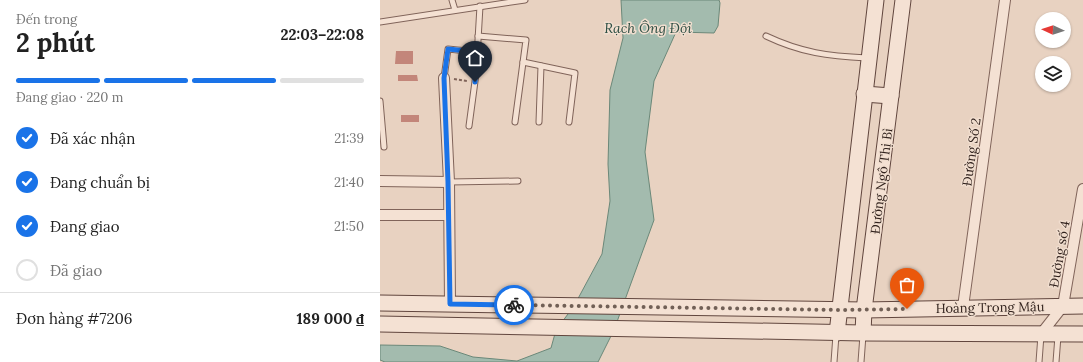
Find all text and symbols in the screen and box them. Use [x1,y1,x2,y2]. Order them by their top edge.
text: Đến trong [16,11,77,28]
north arrow [1035,12,1071,48]
map controls [1035,12,1071,92]
water label: Rạch Ông Đội [604,19,692,37]
text: 22:03–22:08 [280,25,364,44]
text: 2 phút [16,26,95,59]
pin [458,41,492,82]
icon: home [464,47,486,69]
button: layers [1035,56,1071,92]
text: Đang giao · 220 m [16,89,123,106]
street label: Đường Số 2 [958,117,985,187]
icon: check [16,127,38,149]
street label: Đường Ngô Thị Bì [867,127,896,235]
text: Đã xác nhận [50,129,135,148]
text: 21:39 [334,130,364,147]
icon: check [16,171,38,193]
text: Đang chuẩn bị [50,173,150,192]
text: 21:40 [334,174,364,191]
icon: check [16,215,38,237]
text: Đang giao [50,217,120,236]
text: 21:50 [334,218,364,235]
street label: Đường số 4 [1045,219,1074,289]
text: Đã giao [50,261,102,280]
pin [890,268,924,309]
icon: bag [896,274,918,296]
courier [494,285,534,325]
icon: bike [503,294,525,316]
street label: Hoàng Trọng Mậu [935,298,1045,317]
text: Đơn hàng #7206 [16,309,132,328]
text: 189 000 ₫ [296,309,364,328]

